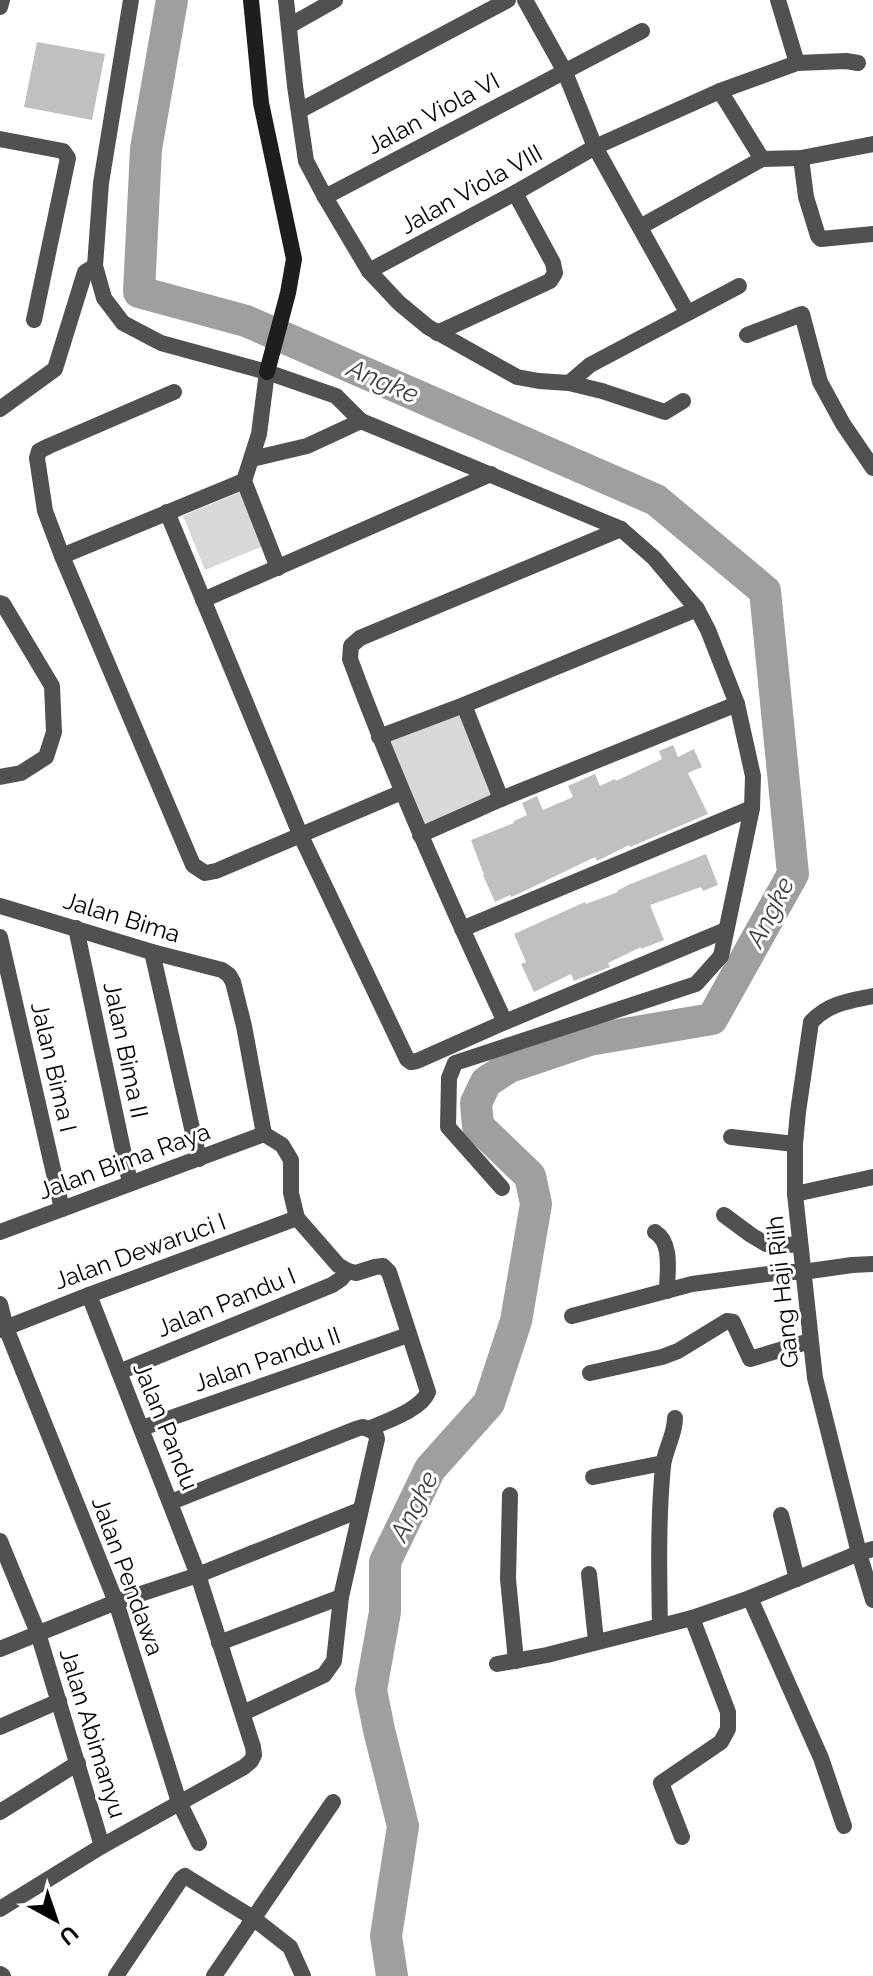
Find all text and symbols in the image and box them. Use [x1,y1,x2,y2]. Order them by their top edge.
street label: Jalan Viola VI [362,66,504,160]
street label: Jalan Viola VIII [395,138,547,240]
water label: Angke [341,352,423,409]
water label: Angke [739,872,800,954]
street label: Jalan Bima [60,886,184,948]
street label: Jalan Bima II [97,979,155,1121]
street label: Jalan Bima I [25,999,83,1135]
street label: Jalan Bima Raya [34,1116,214,1206]
street label: Jalan Dewaruci I [50,1207,230,1295]
street label: Gang Haji Riih [760,1215,804,1369]
street label: Jalan Pandu I [152,1261,300,1343]
street label: Jalan Pandu II [190,1320,344,1398]
street label: Jalan Pandu [127,1358,205,1494]
water label: Angke [383,1466,444,1548]
street label: Jalan Pendawa [86,1493,170,1659]
street label: Jalan Abimanyu [53,1645,133,1821]
north arrow [16,1880,96,1960]
text: U [54,1920,84,1951]

